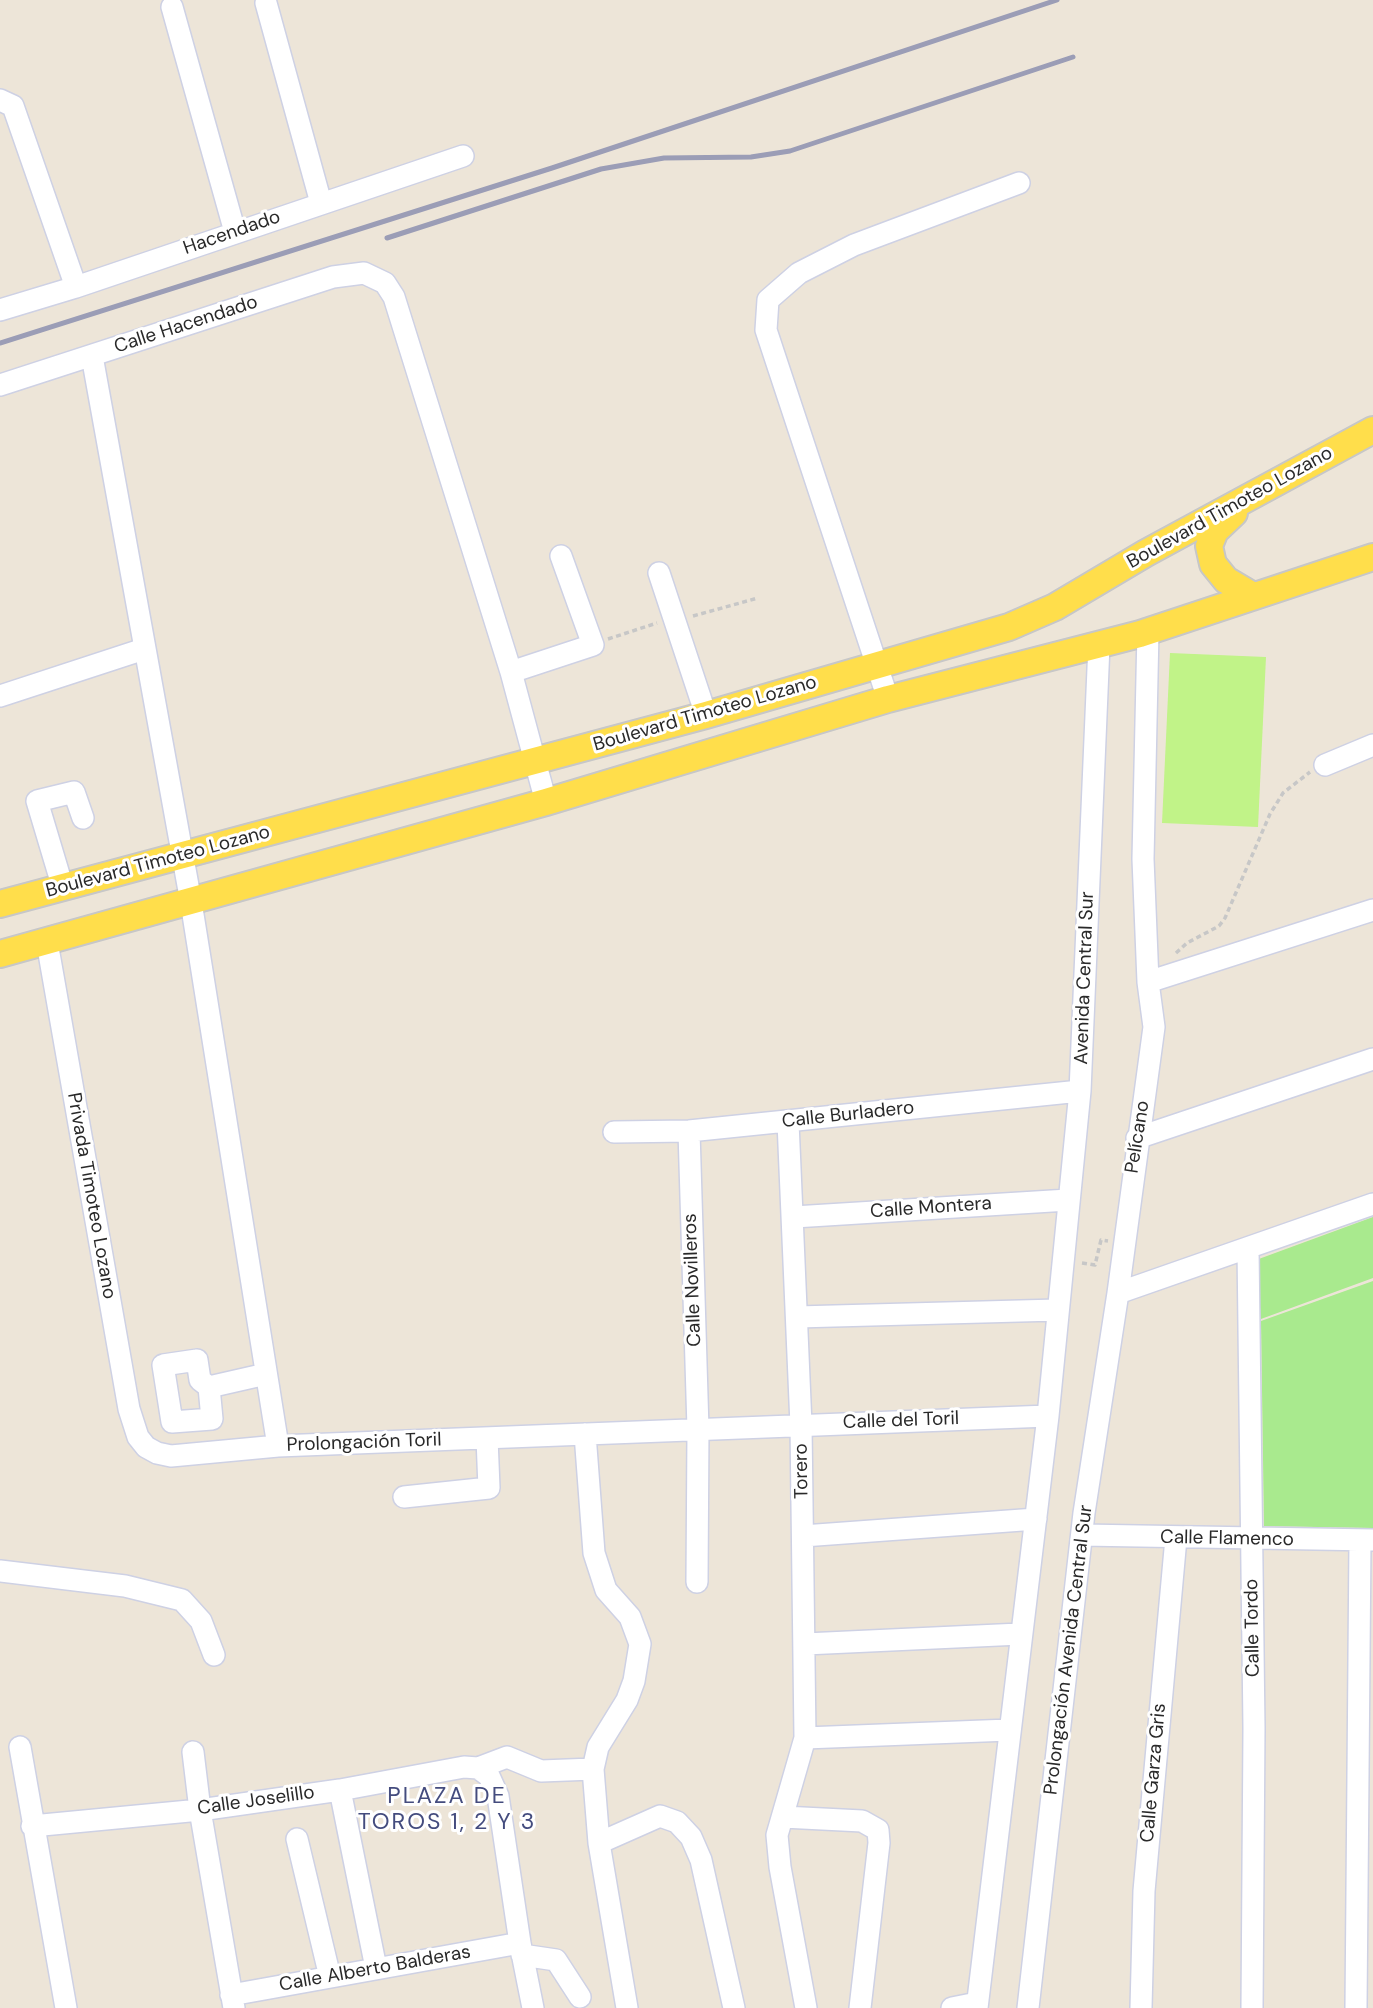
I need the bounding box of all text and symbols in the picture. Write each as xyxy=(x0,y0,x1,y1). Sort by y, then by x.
street label: Hacendado xyxy=(180,206,284,260)
street label: Calle Hacendado xyxy=(111,291,261,359)
street label: Boulevard Timoteo Lozano xyxy=(1123,442,1337,574)
street label: Boulevard Timoteo Lozano xyxy=(591,671,819,757)
street label: Boulevard Timoteo Lozano xyxy=(43,821,273,903)
street label: Avenida Central Sur xyxy=(1071,891,1099,1065)
street label: Privada Timoteo Lozano xyxy=(62,1091,120,1301)
street label: Calle Burladero xyxy=(781,1097,915,1133)
street label: Pelícano xyxy=(1121,1099,1155,1175)
street label: Calle Montera xyxy=(869,1192,993,1224)
street label: Calle Novilleros xyxy=(679,1213,707,1347)
street label: Calle del Toril xyxy=(842,1408,960,1434)
street label: Prolongación Toril xyxy=(286,1429,442,1457)
street label: Torero xyxy=(790,1443,814,1499)
street label: Prolongación Avenida Central Sur xyxy=(1040,1504,1098,1796)
street label: Calle Flamenco xyxy=(1160,1526,1294,1552)
street label: Calle Tordo xyxy=(1241,1579,1265,1677)
street label: Calle Garza Gris xyxy=(1137,1702,1171,1844)
street label: Calle Joselillo xyxy=(196,1782,316,1820)
district label: PLAZA DE TOROS 1, 2 Y 3 xyxy=(359,1783,535,1837)
street label: Calle Alberto Balderas xyxy=(277,1941,473,1997)

